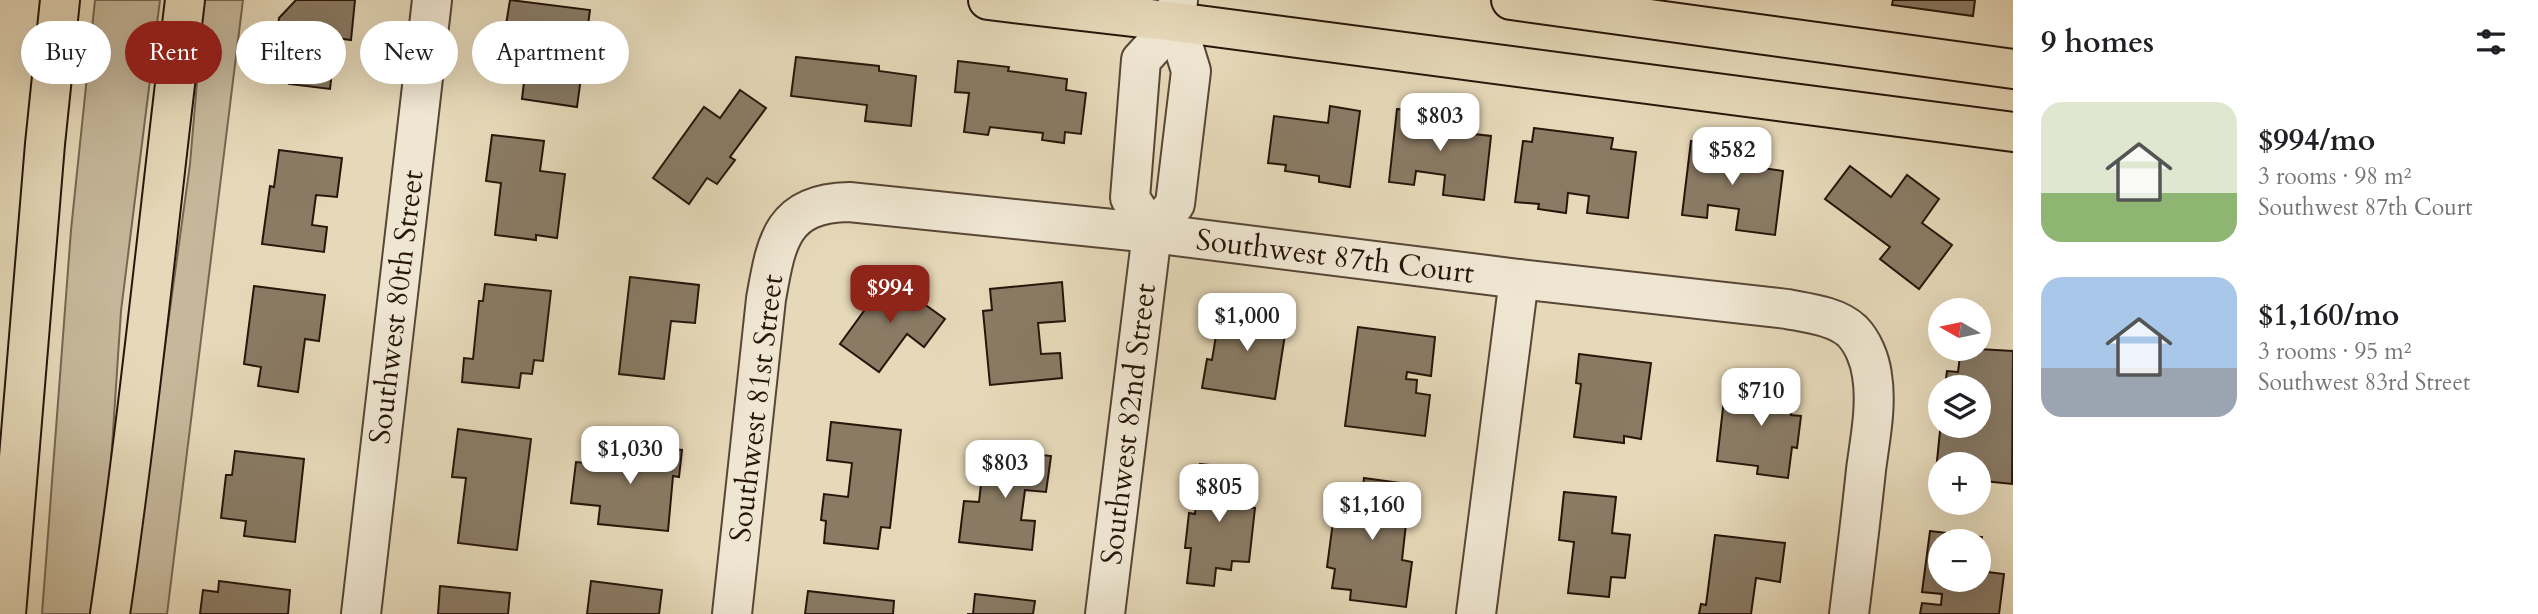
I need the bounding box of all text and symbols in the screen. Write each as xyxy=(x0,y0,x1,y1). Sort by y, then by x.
chip: Buy xyxy=(21,21,111,84)
chip: Rent xyxy=(125,21,222,84)
chip: Filters xyxy=(236,21,346,84)
chip: New xyxy=(360,21,458,84)
chip: Apartment xyxy=(472,21,629,84)
text: 9 homes xyxy=(2041,22,2154,63)
icon: filters xyxy=(2472,23,2510,61)
pin: $803 xyxy=(1399,94,1481,153)
text: $803 xyxy=(1416,100,1464,131)
text: $994/mo xyxy=(2258,120,2375,161)
pin: $582 xyxy=(1691,128,1773,187)
icon: home xyxy=(2097,130,2181,214)
text: $582 xyxy=(1708,134,1756,165)
text: 3 rooms · 98 m² xyxy=(2258,161,2411,192)
street label: Southwest 80th Street xyxy=(359,167,434,446)
text: Southwest 87th Court xyxy=(2258,192,2472,223)
street label: Southwest 87th Court xyxy=(1194,219,1477,294)
pin: $994 xyxy=(849,266,931,325)
street label: Southwest 81st Street xyxy=(720,271,793,544)
text: $994 xyxy=(866,272,914,303)
street label: Southwest 82nd Street xyxy=(1091,281,1166,567)
pin: $1,000 xyxy=(1190,294,1304,353)
text: $1,160/mo xyxy=(2258,295,2399,336)
north arrow xyxy=(1928,298,1992,360)
map controls xyxy=(1928,298,1991,592)
text: $1,000 xyxy=(1214,300,1280,331)
icon: home xyxy=(2097,305,2181,389)
text: 3 rooms · 95 m² xyxy=(2258,336,2411,367)
text: Southwest 83rd Street xyxy=(2258,367,2470,398)
pin: $710 xyxy=(1720,368,1802,428)
text: $710 xyxy=(1737,375,1785,406)
button: layers xyxy=(1928,375,1991,438)
pin: $1,030 xyxy=(573,426,687,486)
text: $1,030 xyxy=(597,433,663,464)
pin: $803 xyxy=(964,440,1046,500)
text: $803 xyxy=(981,447,1029,478)
button: + xyxy=(1928,452,1991,515)
pin: $805 xyxy=(1178,464,1260,524)
text: $805 xyxy=(1195,471,1243,502)
pin: $1,160 xyxy=(1315,482,1429,542)
text: $1,160 xyxy=(1339,489,1405,520)
button: − xyxy=(1928,529,1991,592)

